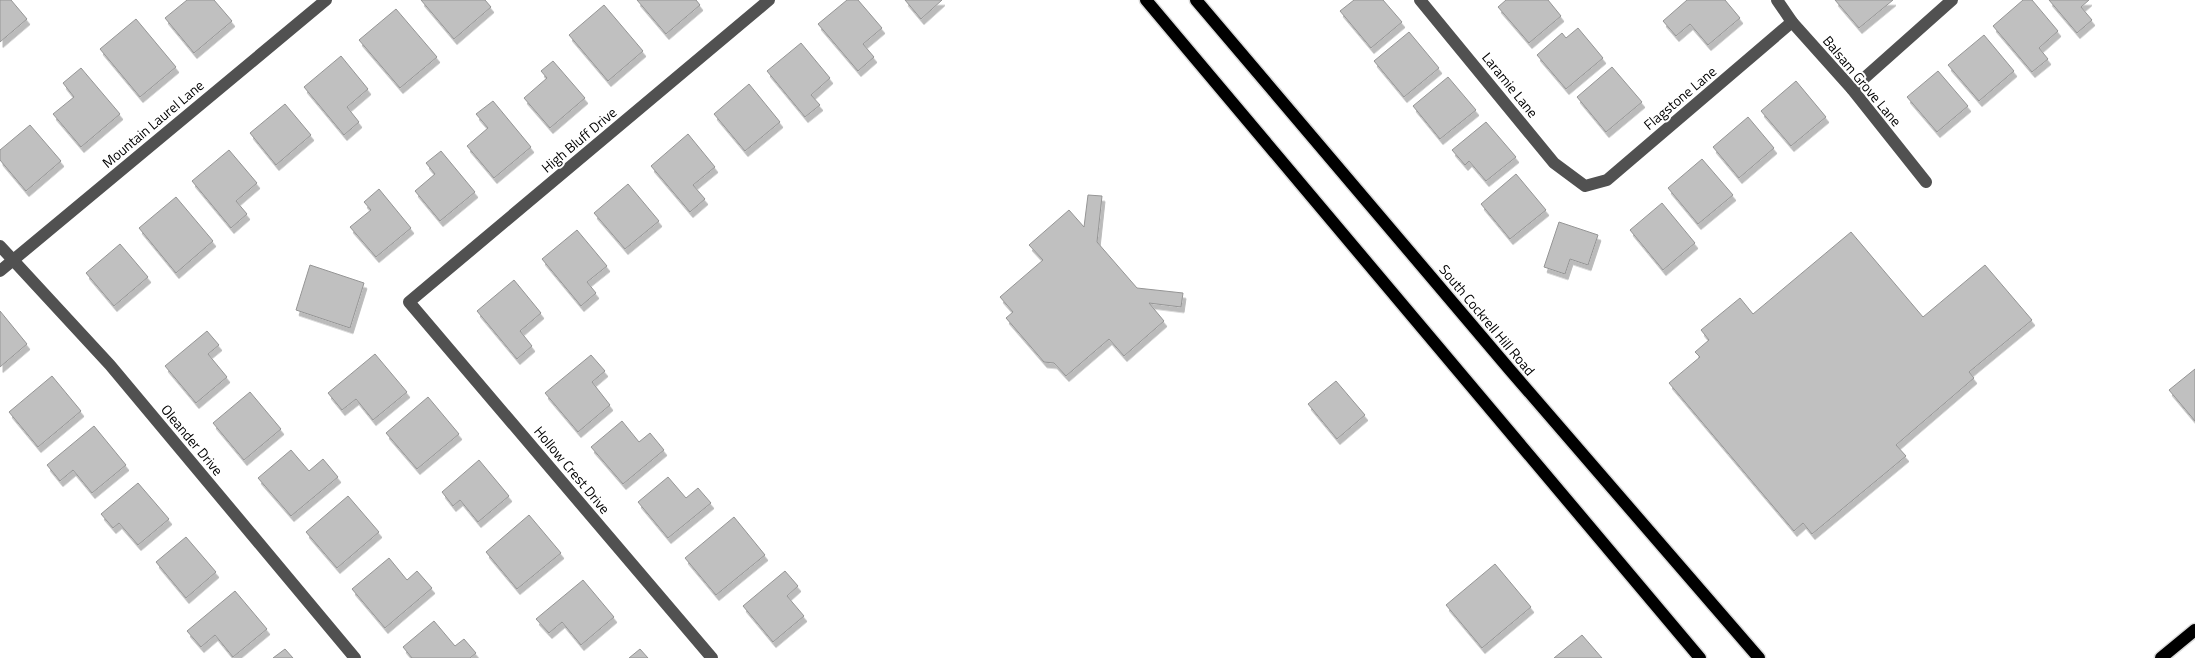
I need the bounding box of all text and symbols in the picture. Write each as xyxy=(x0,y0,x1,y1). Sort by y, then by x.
street label: Balsam Grove Lane xyxy=(1818,31,1907,131)
street label: Laramie Lane xyxy=(1477,47,1543,122)
street label: Flagstone Lane xyxy=(1639,61,1721,134)
street label: Mountain Laurel Lane xyxy=(97,75,208,173)
street label: High Bluff Drive xyxy=(536,102,621,177)
street label: South Cockrell Hill Road xyxy=(1435,260,1540,380)
street label: Oleander Drive xyxy=(156,400,228,480)
street label: Hollow Crest Drive xyxy=(529,421,615,518)

